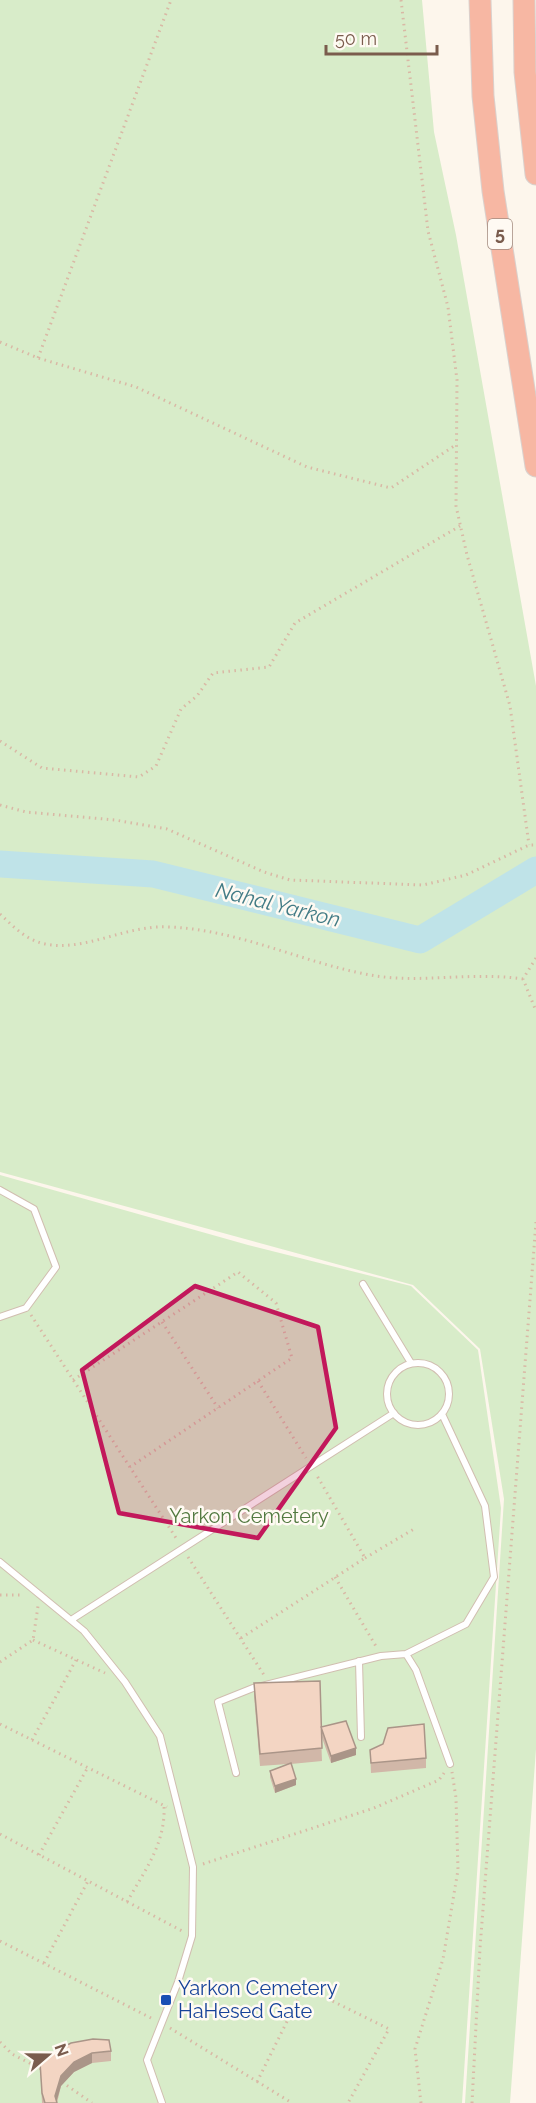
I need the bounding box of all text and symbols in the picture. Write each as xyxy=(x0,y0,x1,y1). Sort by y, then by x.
scale bar xyxy=(326,18,437,56)
text: 50 m xyxy=(335,28,377,49)
road number: 5 xyxy=(488,219,512,249)
water label: Nahal Yarkon xyxy=(213,877,343,932)
park label: Yarkon Cemetery xyxy=(169,1504,329,1528)
place label: Yarkon Cemetery HaHesed Gate xyxy=(178,1976,338,2023)
marker: Yarkon Cemetery HaHesed Gate xyxy=(159,1993,173,2007)
north arrow xyxy=(18,2025,78,2085)
text: N xyxy=(51,2041,73,2059)

